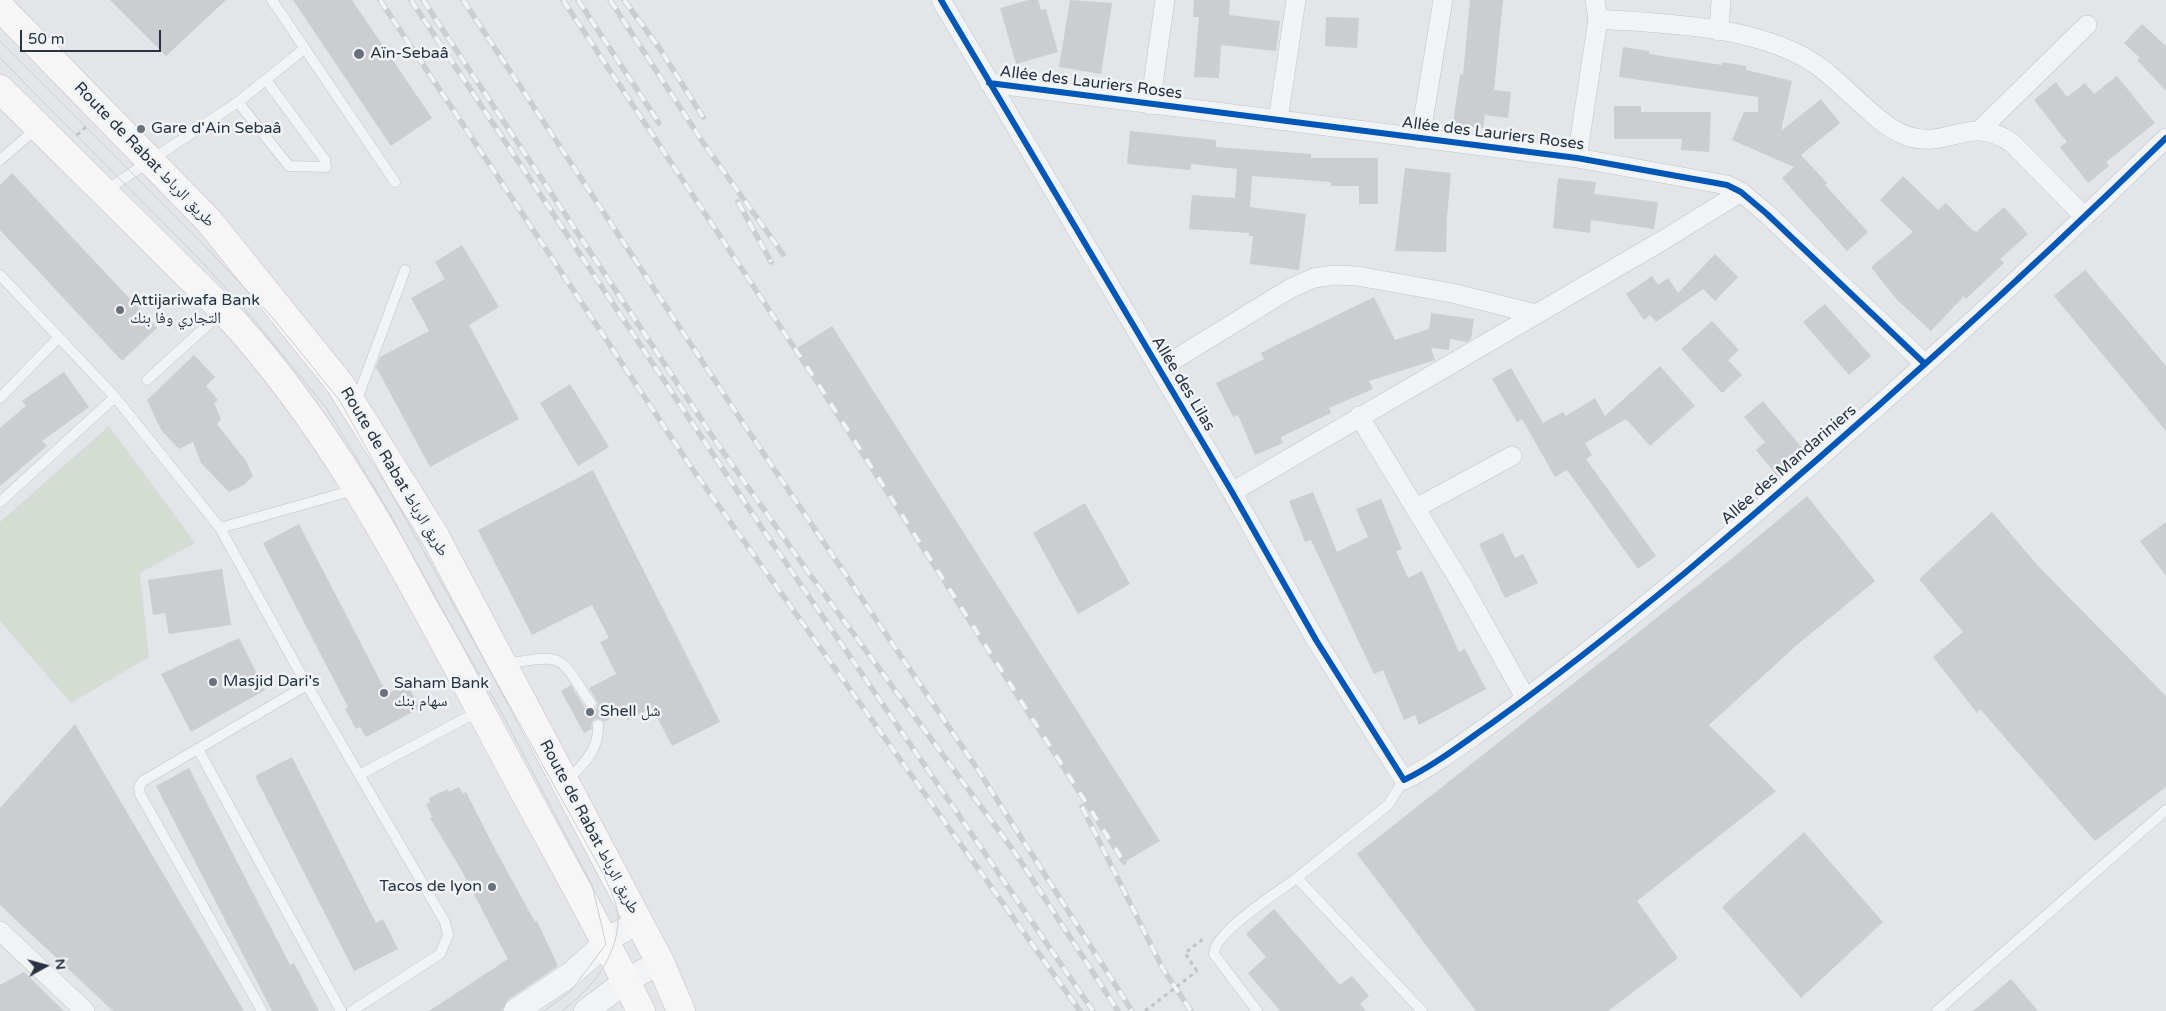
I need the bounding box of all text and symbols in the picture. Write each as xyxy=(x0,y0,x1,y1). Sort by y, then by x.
scale bar xyxy=(22,20,164,52)
text: 50 m xyxy=(28,30,65,48)
place label: Aïn-Sebaâ xyxy=(370,44,449,64)
marker: Aïn-Sebaâ xyxy=(352,47,366,61)
street label: Allée des Lauriers Roses xyxy=(999,62,1183,104)
street label: Route de Rabat طريق الرباط xyxy=(70,78,218,232)
street label: Allée des Lauriers Roses xyxy=(1401,113,1585,155)
place label: Gare d'Ain Sebaâ xyxy=(151,119,282,139)
marker: Gare d'Ain Sebaâ xyxy=(135,123,147,135)
place label: Attijariwafa Bank التجاري وفا بنك xyxy=(130,291,260,329)
marker: Attijariwafa Bank التجاري وفا بنك xyxy=(114,304,126,316)
street label: Allée des Lilas xyxy=(1147,333,1219,435)
street label: Route de Rabat طريق الرباط xyxy=(336,384,452,560)
street label: Allée des Mandariniers xyxy=(1717,401,1861,529)
place label: Masjid Dari's xyxy=(223,672,320,692)
place label: Saham Bank سهام بنك xyxy=(394,674,489,712)
marker: Masjid Dari's xyxy=(207,676,219,688)
marker: Saham Bank سهام بنك xyxy=(378,687,390,699)
place label: Shell شل xyxy=(600,702,661,722)
marker: Shell شل xyxy=(584,706,596,718)
street label: Route de Rabat طريق الرباط xyxy=(535,737,643,917)
place label: Tacos de lyon xyxy=(379,877,482,897)
marker: Tacos de lyon xyxy=(486,881,498,893)
north arrow xyxy=(20,941,70,991)
text: N xyxy=(51,957,70,971)

